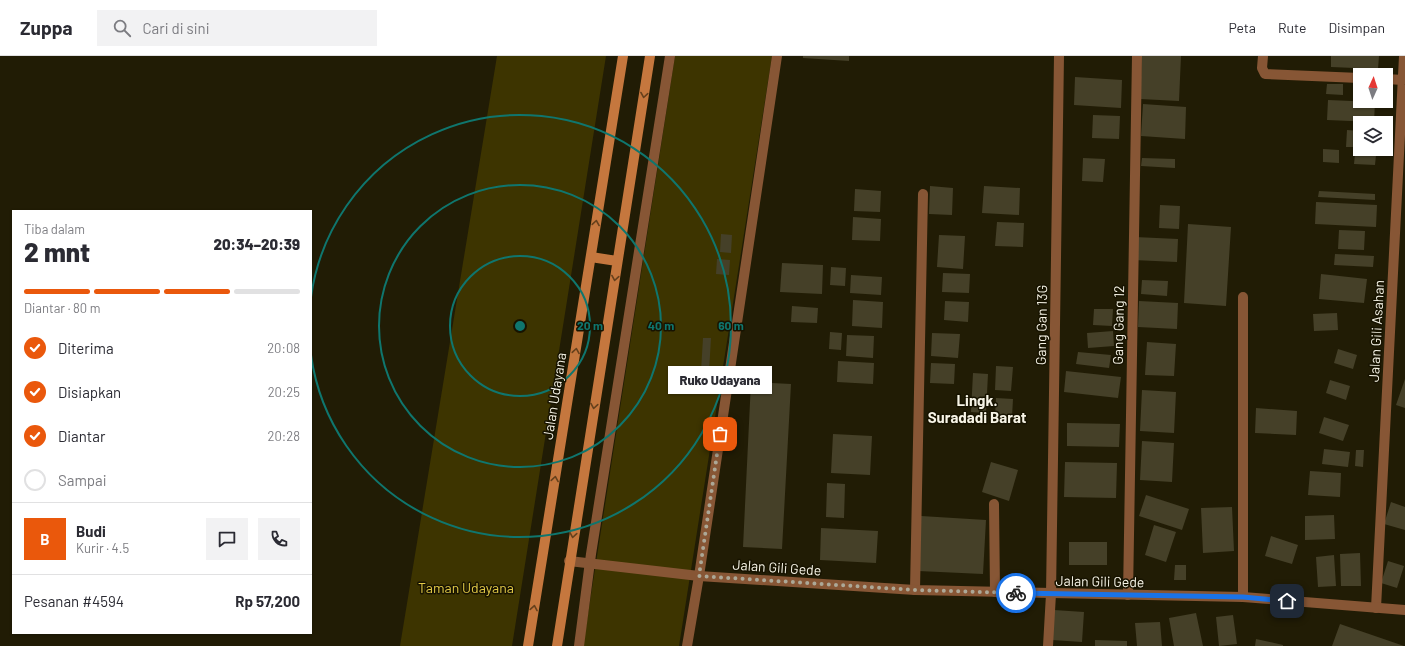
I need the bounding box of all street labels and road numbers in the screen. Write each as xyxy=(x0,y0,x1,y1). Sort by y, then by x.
street label: Jalan Gili Asahan xyxy=(1365,279,1387,383)
street label: Gang Gan 13G xyxy=(1032,285,1050,365)
street label: Gang Gang 12 xyxy=(1109,285,1127,365)
street label: Jalan Udayana xyxy=(539,351,569,441)
street label: Jalan Gili Gede xyxy=(732,555,822,579)
street label: Jalan Gili Gede xyxy=(1055,572,1145,590)

